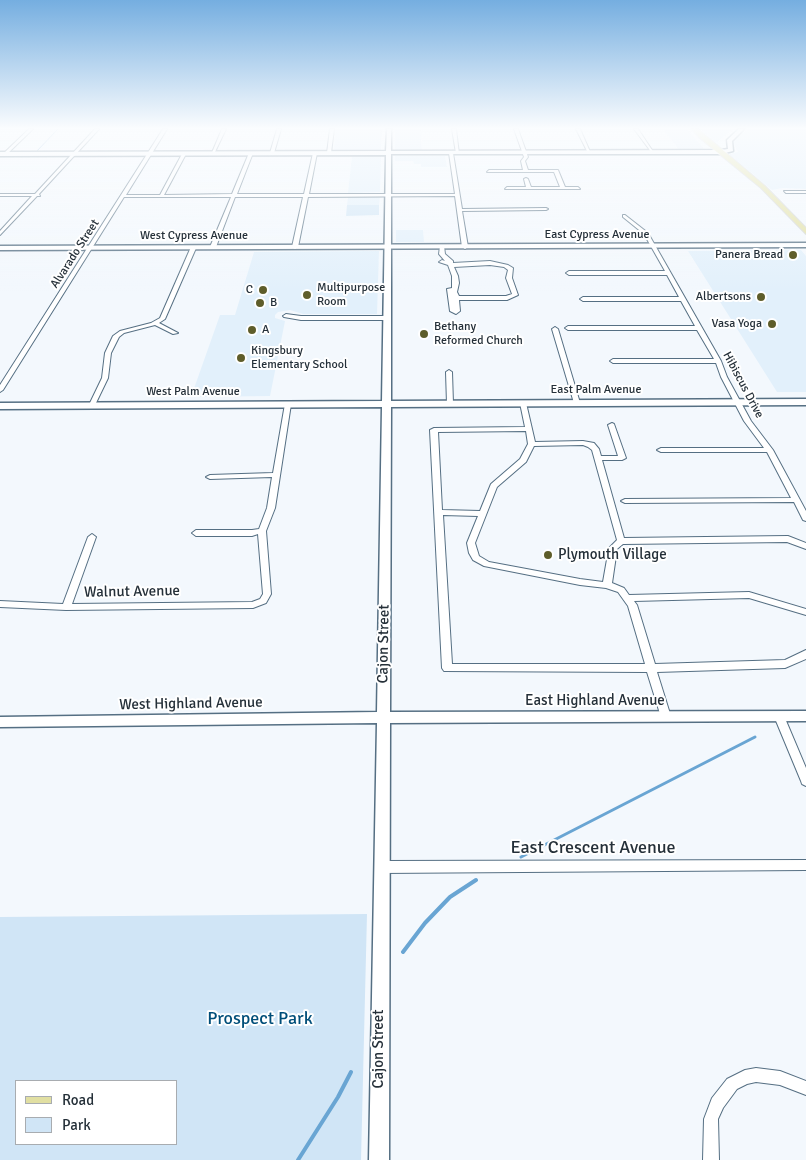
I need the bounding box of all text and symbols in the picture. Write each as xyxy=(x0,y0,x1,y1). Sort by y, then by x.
street label: Alvarado Street xyxy=(47,217,103,291)
street label: East Cypress Avenue xyxy=(545,228,649,242)
street label: West Cypress Avenue xyxy=(140,229,248,243)
place label: Panera Bread xyxy=(715,248,783,262)
marker: Panera Bread xyxy=(787,249,799,261)
place label: Multipurpose Room xyxy=(317,281,385,309)
place label: C xyxy=(246,283,253,297)
marker: C xyxy=(257,284,269,296)
marker: Multipurpose Room xyxy=(301,289,313,301)
place label: Albertsons xyxy=(696,290,751,304)
marker: Albertsons xyxy=(755,291,767,303)
place label: B xyxy=(270,296,277,310)
marker: B xyxy=(254,297,266,309)
place label: Vasa Yoga xyxy=(712,317,762,331)
marker: Vasa Yoga xyxy=(766,318,778,330)
place label: Bethany Reformed Church xyxy=(434,320,523,348)
place label: A xyxy=(262,323,269,337)
marker: A xyxy=(246,324,258,336)
marker: Bethany Reformed Church xyxy=(418,328,430,340)
place label: Kingsbury Elementary School xyxy=(251,344,347,372)
street label: Hibiscus Drive xyxy=(719,349,767,421)
marker: Kingsbury Elementary School xyxy=(235,352,247,364)
street label: East Palm Avenue xyxy=(551,383,641,397)
street label: West Palm Avenue xyxy=(146,385,240,399)
place label: Plymouth Village xyxy=(558,546,667,564)
marker: Plymouth Village xyxy=(542,549,554,561)
street label: Walnut Avenue xyxy=(84,582,180,602)
street label: Cajon Street xyxy=(374,604,394,684)
street label: East Highland Avenue xyxy=(525,692,665,710)
street label: West Highland Avenue xyxy=(119,694,263,714)
street label: East Crescent Avenue xyxy=(510,837,676,859)
park label: Prospect Park xyxy=(207,1008,313,1030)
street label: Cajon Street xyxy=(370,1009,388,1089)
legend xyxy=(15,1080,178,1145)
text: Road xyxy=(62,1091,94,1109)
text: Park xyxy=(62,1116,91,1134)

